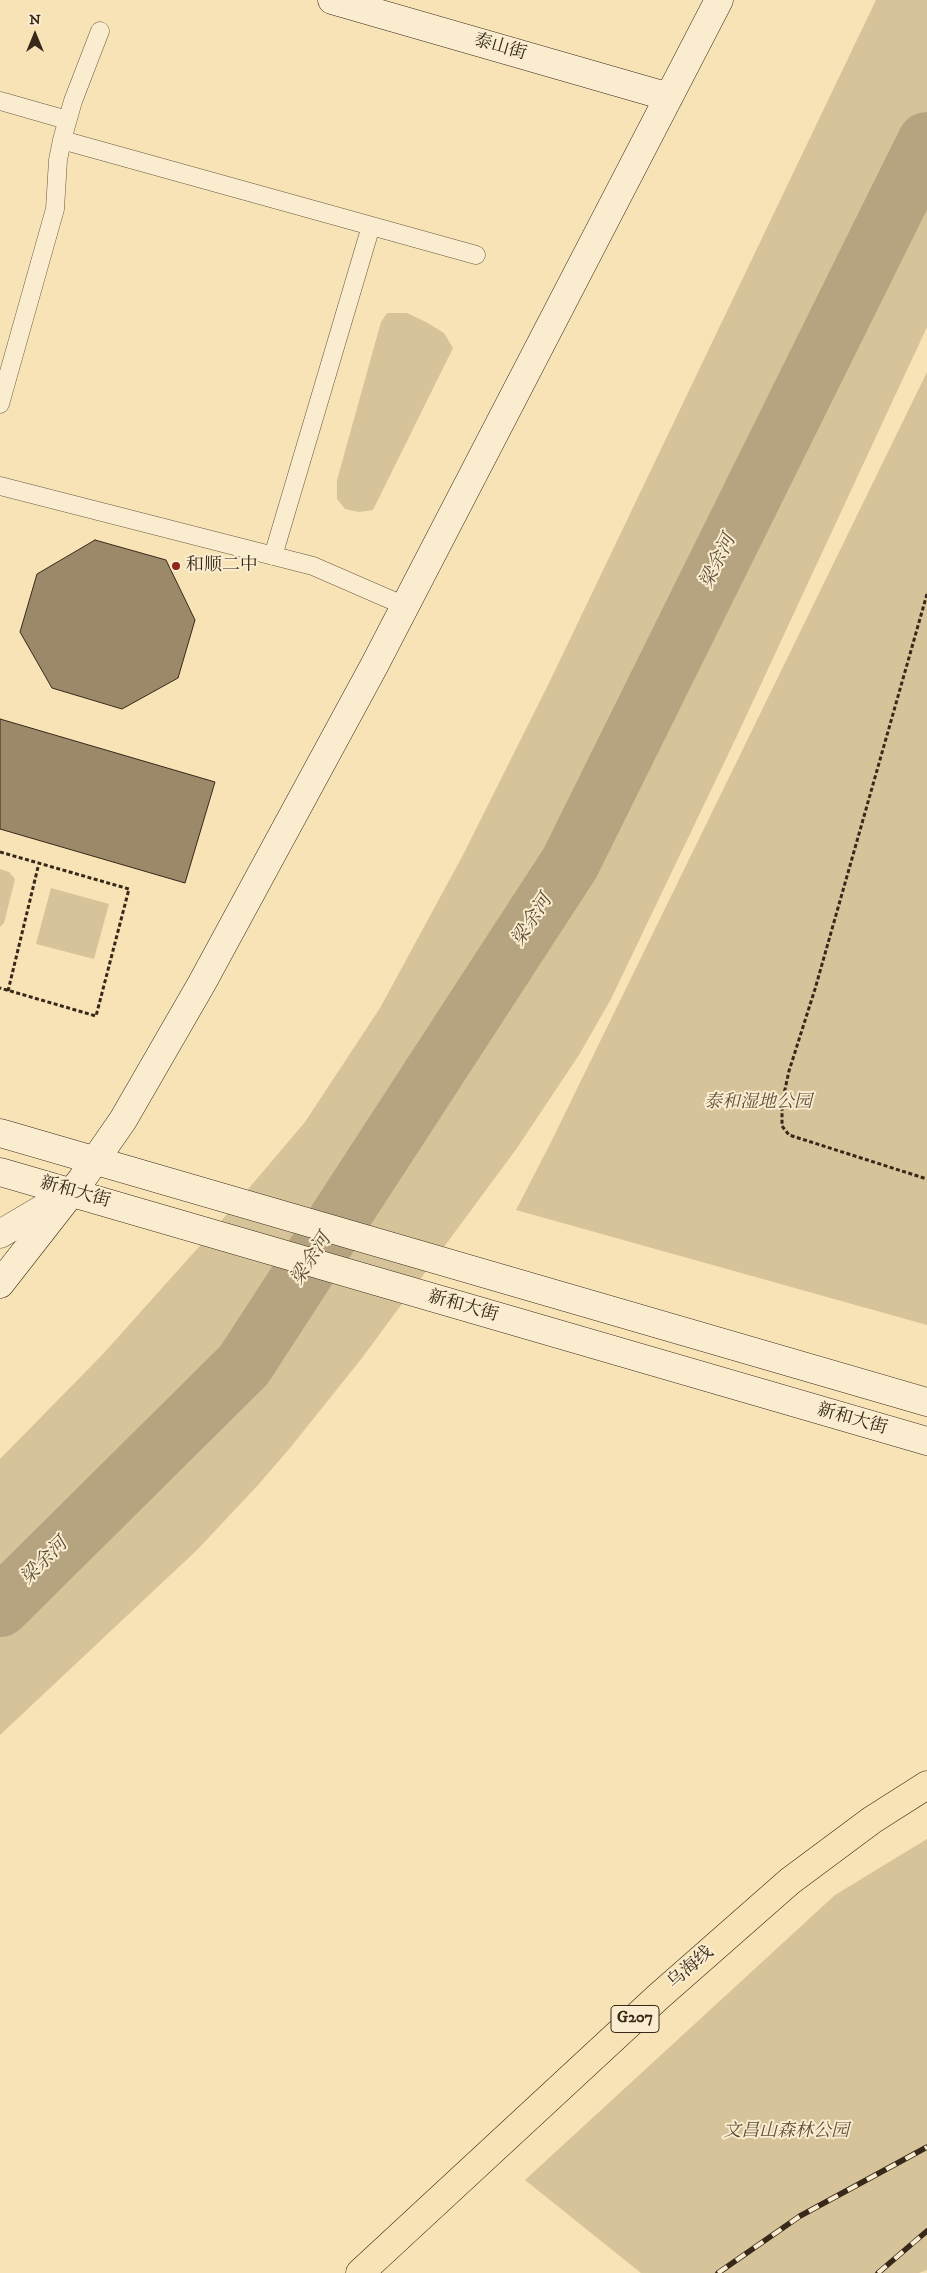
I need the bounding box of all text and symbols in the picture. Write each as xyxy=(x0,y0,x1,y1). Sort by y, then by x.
north arrow xyxy=(10,10,60,60)
text: N xyxy=(29,11,41,29)
street label: 泰山街 xyxy=(471,30,529,66)
water label: 梁余河 xyxy=(696,531,742,593)
place label: 和顺二中 xyxy=(186,555,258,577)
marker: 和顺二中 xyxy=(170,560,182,572)
water label: 梁余河 xyxy=(508,891,558,951)
park label: 泰和湿地公园 xyxy=(704,1092,812,1114)
street label: 新和大街 xyxy=(37,1173,113,1213)
water label: 梁余河 xyxy=(287,1230,337,1290)
street label: 新和大街 xyxy=(425,1287,501,1327)
street label: 新和大街 xyxy=(814,1400,890,1440)
water label: 梁余河 xyxy=(17,1534,73,1590)
street label: 乌海线 xyxy=(664,1942,718,1994)
road number: G207 xyxy=(611,2006,659,2032)
park label: 文昌山森林公园 xyxy=(723,2121,849,2143)

